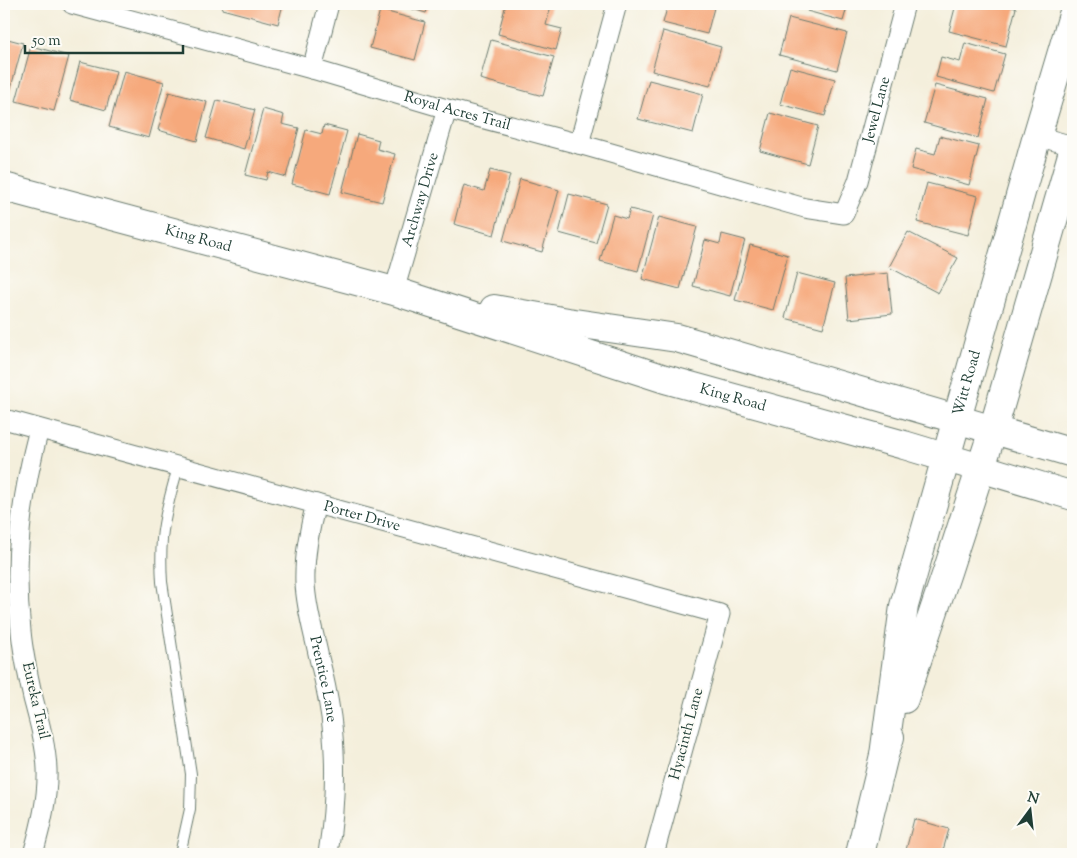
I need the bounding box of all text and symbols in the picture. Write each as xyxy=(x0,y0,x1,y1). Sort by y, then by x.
scale bar xyxy=(25,22,182,54)
text: 50 m xyxy=(31,31,61,52)
street label: Jewel Lane xyxy=(858,74,896,146)
street label: Royal Acres Trail xyxy=(401,86,513,136)
street label: Archway Drive xyxy=(397,150,444,250)
street label: King Road xyxy=(163,220,234,258)
street label: Witt Road xyxy=(948,347,986,418)
street label: King Road xyxy=(697,379,769,417)
street label: Porter Drive xyxy=(321,496,403,537)
street label: Prentice Lane xyxy=(304,634,342,723)
street label: Eureka Trail xyxy=(16,660,54,742)
street label: Hyacinth Lane xyxy=(665,686,709,782)
north arrow xyxy=(1004,786,1054,836)
text: N xyxy=(1025,788,1041,810)

